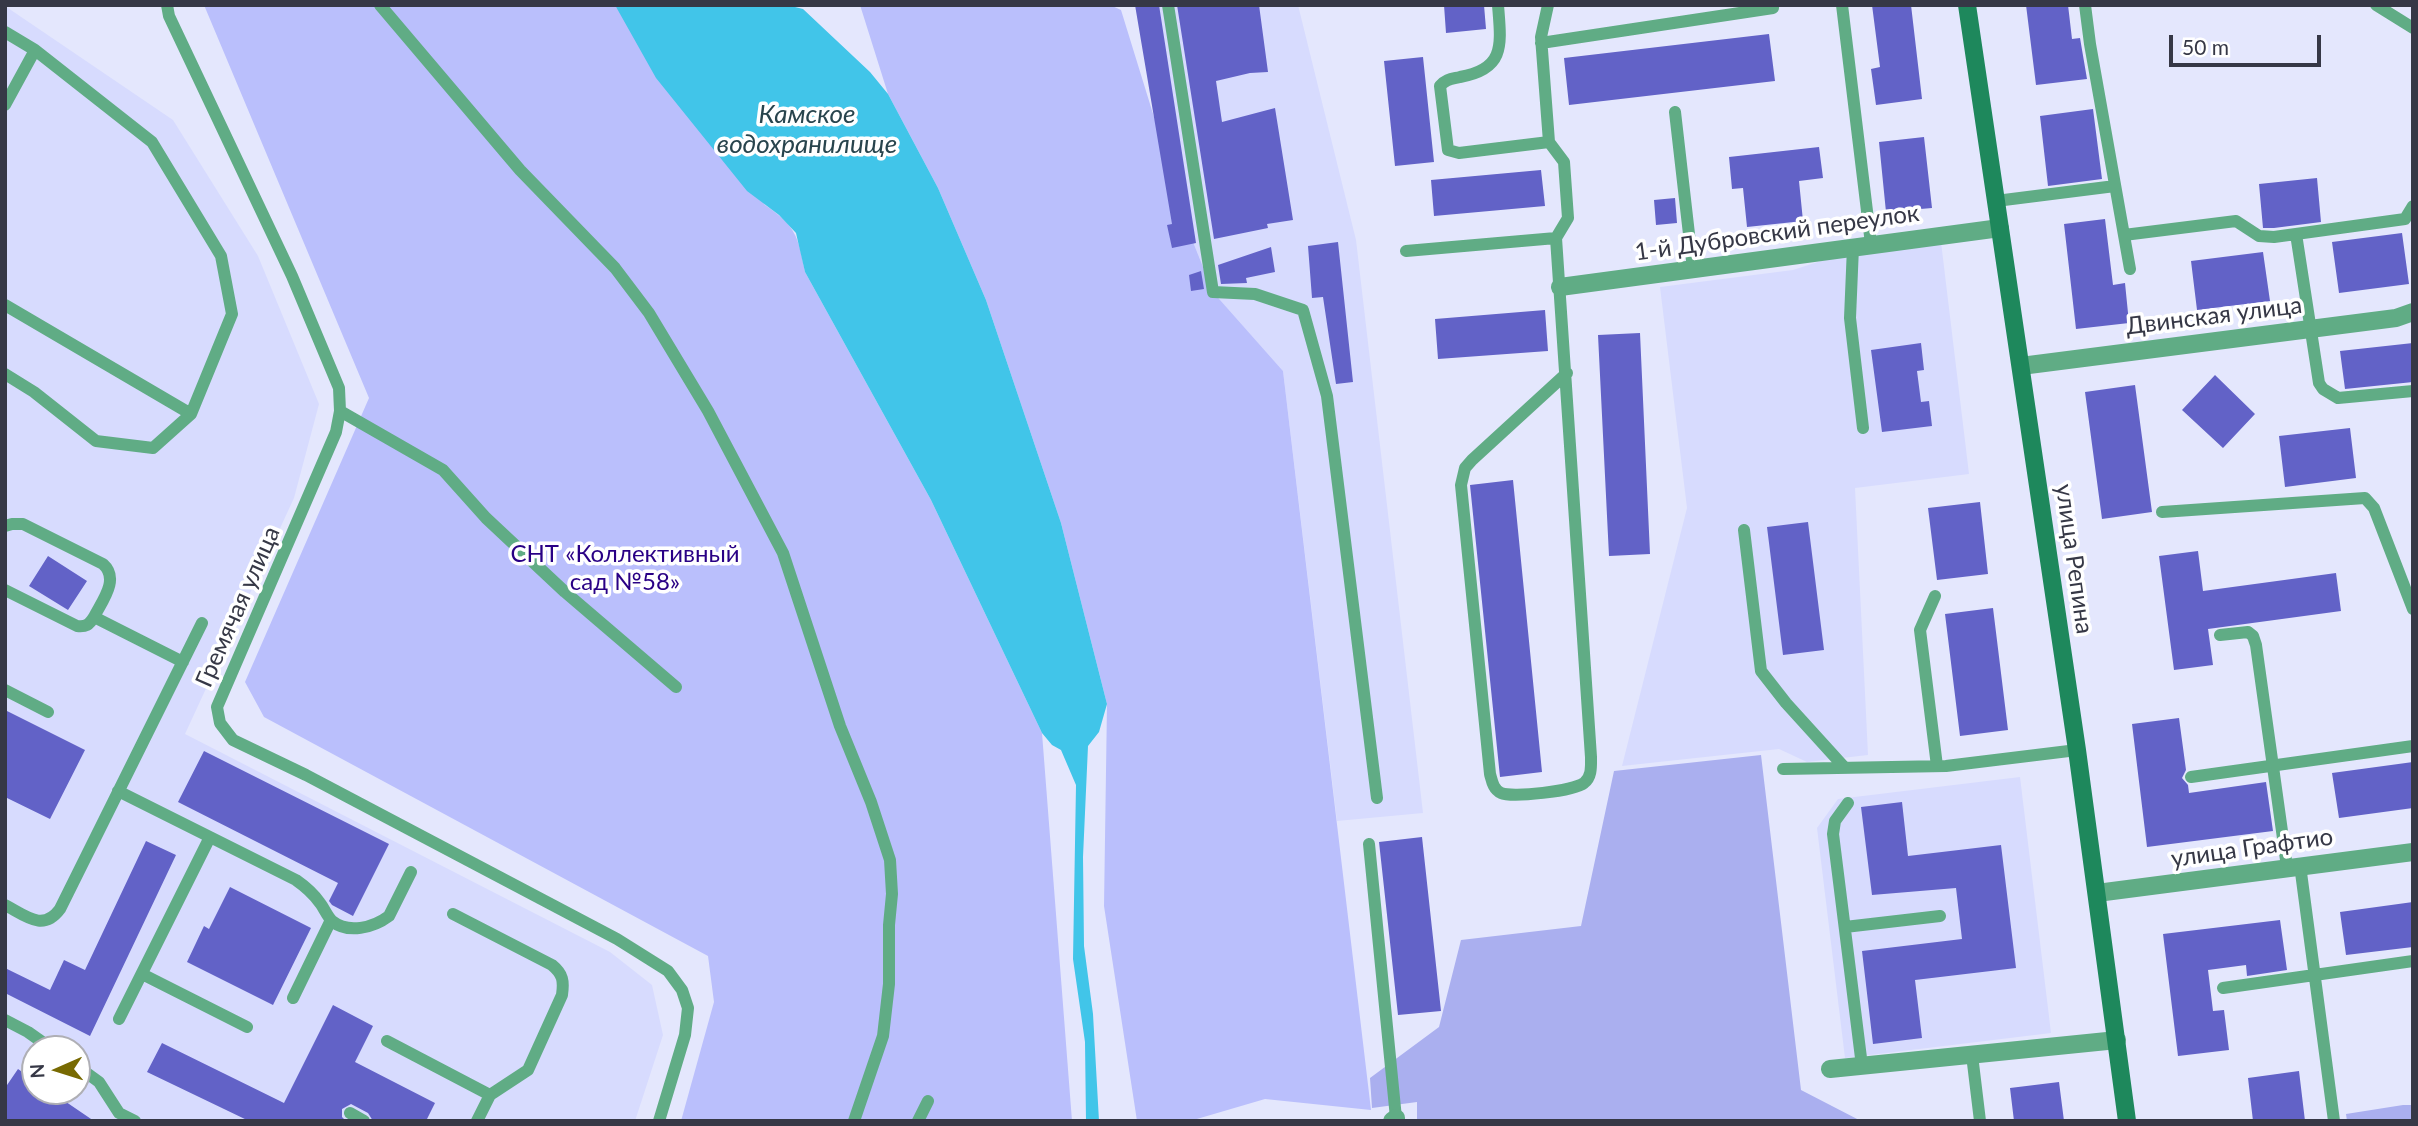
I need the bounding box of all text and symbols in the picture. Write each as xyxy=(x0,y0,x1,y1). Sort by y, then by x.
scale bar xyxy=(2173,21,2325,65)
text: 50 m xyxy=(2182,34,2229,59)
water label: Камское водохранилище xyxy=(717,99,897,160)
street label: 1-й Дубровский переулок xyxy=(1633,199,1921,267)
street label: Двинская улица xyxy=(2124,291,2304,341)
street label: улица Репина xyxy=(2049,482,2099,636)
street label: Гремячая улица xyxy=(190,522,286,692)
park label: СНТ «Коллективный сад №58» xyxy=(510,540,740,596)
street label: улица Графтио xyxy=(2169,822,2335,874)
north arrow xyxy=(21,1035,91,1105)
text: N xyxy=(25,1063,48,1079)

